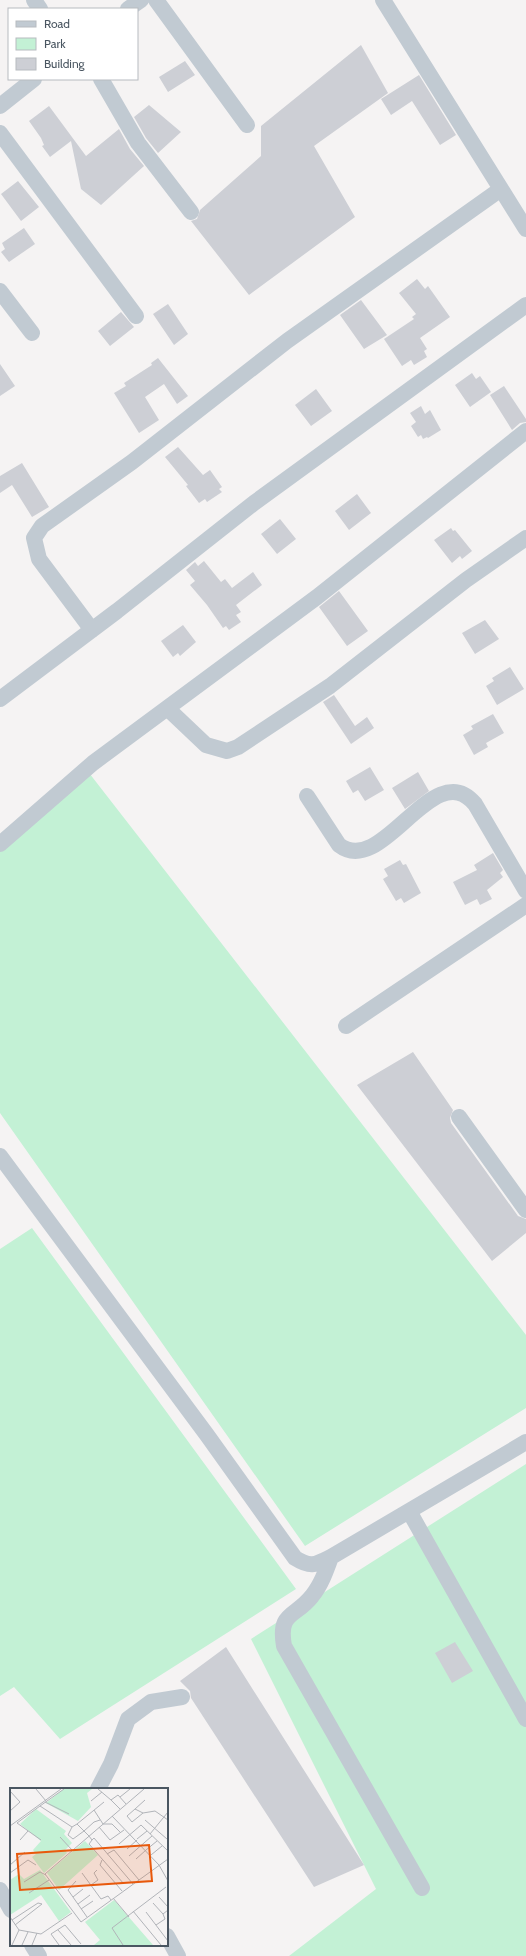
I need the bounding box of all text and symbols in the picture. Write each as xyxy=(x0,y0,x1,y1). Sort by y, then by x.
legend xyxy=(8,8,138,80)
text: Road xyxy=(44,16,70,31)
text: Park xyxy=(44,36,66,51)
text: Building xyxy=(44,56,86,71)
inset map xyxy=(10,1788,168,1946)

